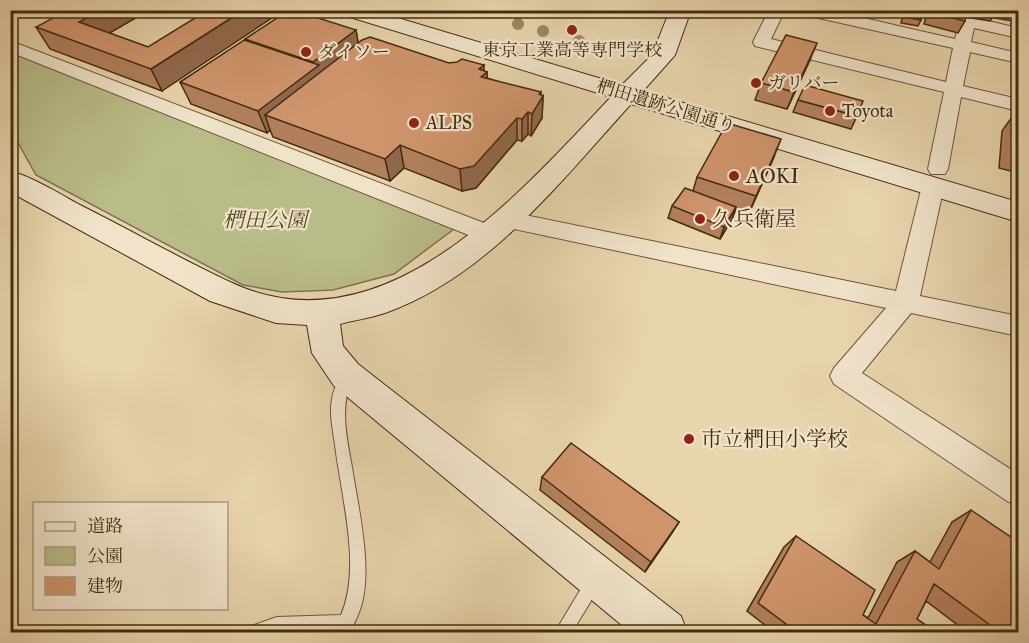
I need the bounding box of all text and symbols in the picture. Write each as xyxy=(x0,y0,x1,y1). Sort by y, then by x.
marker: 東京工業高等専門学校 xyxy=(565,23,579,37)
place label: 東京工業高等専門学校 xyxy=(482,39,662,61)
place label: ダイソー xyxy=(318,41,390,63)
marker: ダイソー xyxy=(299,45,313,59)
place label: ガリバー xyxy=(768,72,839,94)
street label: 椚田遺跡公園通り xyxy=(594,74,738,138)
marker: ガリバー xyxy=(749,76,763,90)
place label: Toyota xyxy=(842,100,894,122)
marker: Toyota xyxy=(823,104,837,118)
place label: ALPS xyxy=(425,112,472,134)
marker: ALPS xyxy=(407,116,421,130)
place label: AOKI xyxy=(745,163,799,189)
marker: AOKI xyxy=(727,169,741,183)
place label: 久兵衛屋 xyxy=(712,206,796,232)
park label: 椚田公園 xyxy=(223,207,310,233)
marker: 久兵衛屋 xyxy=(693,212,707,226)
place label: 市立椚田小学校 xyxy=(701,426,848,452)
marker: 市立椚田小学校 xyxy=(682,432,696,446)
legend xyxy=(33,502,228,610)
text: 道路 xyxy=(87,515,123,537)
text: 公園 xyxy=(87,545,123,567)
text: 建物 xyxy=(87,575,123,597)

